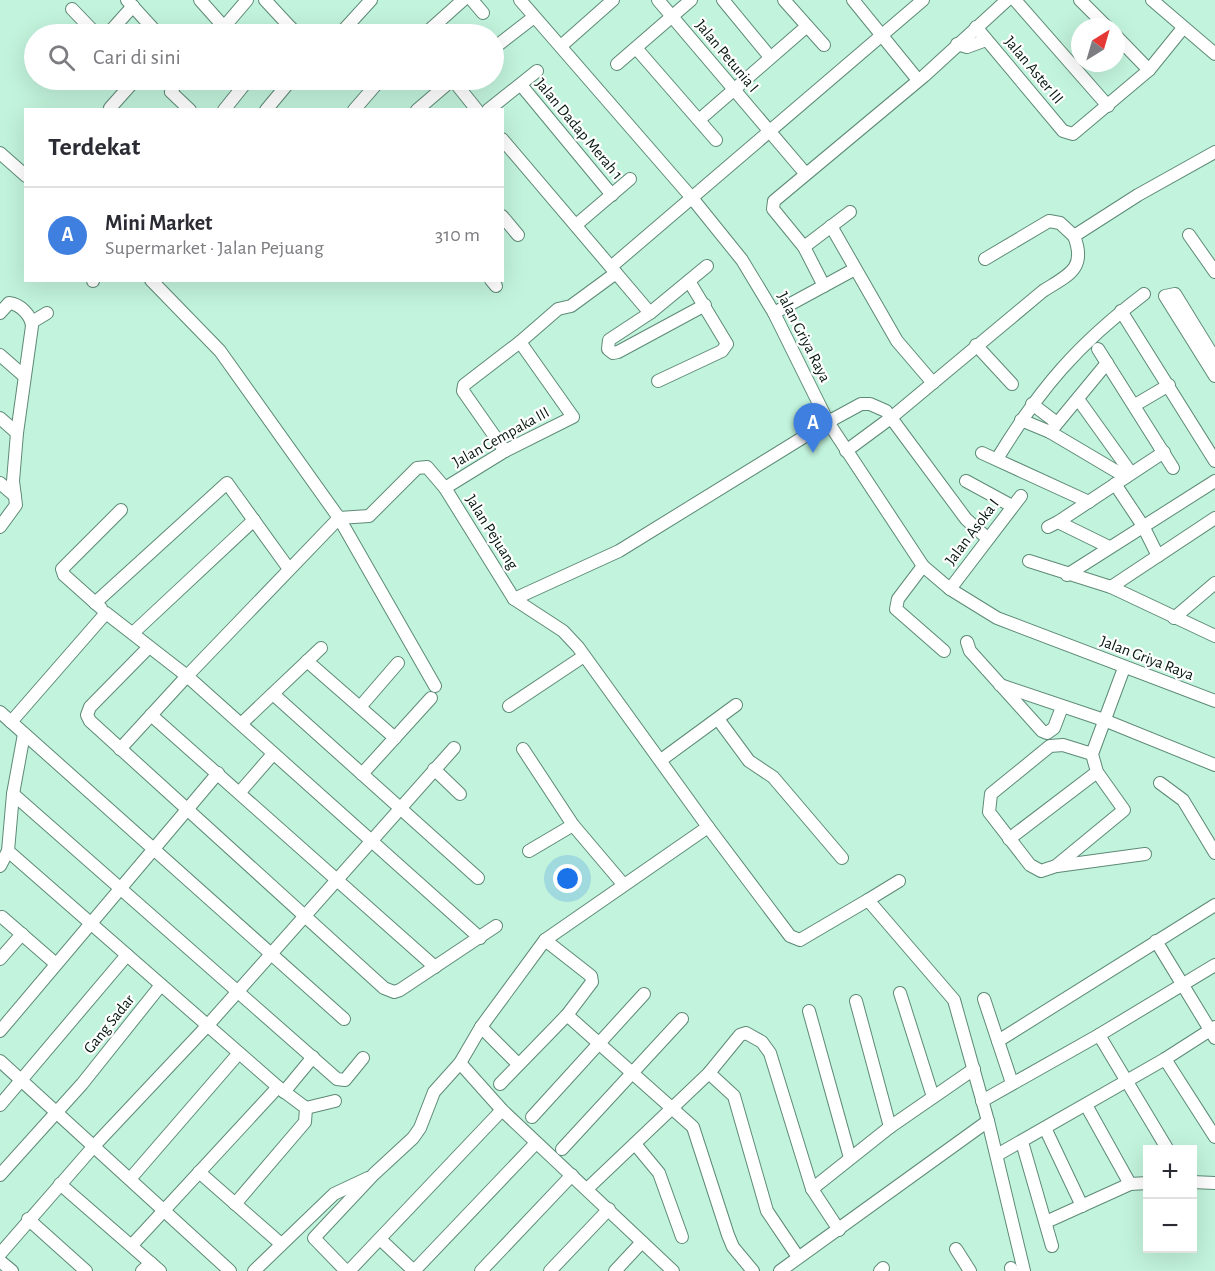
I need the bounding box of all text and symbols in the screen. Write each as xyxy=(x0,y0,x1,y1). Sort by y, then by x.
street label: Jalan Petunia I xyxy=(692,17,762,95)
north arrow xyxy=(1071,18,1125,72)
search box xyxy=(24,24,504,90)
street label: Jalan Aster III xyxy=(1001,33,1067,107)
icon: search xyxy=(45,41,78,74)
text: Cari di sini xyxy=(93,46,181,68)
street label: Jalan Dadap Merah 1 xyxy=(532,75,626,183)
text: Terdekat xyxy=(48,134,140,160)
text: Mini Market xyxy=(105,212,213,234)
text: A xyxy=(62,225,74,245)
text: 310 m xyxy=(435,225,480,245)
text: Supermarket · Jalan Pejuang xyxy=(105,238,324,258)
street label: Jalan Griya Raya xyxy=(774,289,834,385)
street label: Jalan Cempaka III xyxy=(450,404,552,470)
pin: A xyxy=(794,404,832,453)
street label: Jalan Pejuang xyxy=(462,492,521,573)
street label: Jalan Asoka I xyxy=(942,496,1002,568)
street label: Jalan Griya Raya xyxy=(1098,633,1196,684)
your location xyxy=(553,864,582,893)
street label: Gang Sadar xyxy=(81,991,138,1056)
map controls xyxy=(1143,1145,1197,1253)
button: + xyxy=(1143,1145,1197,1199)
button: − xyxy=(1143,1199,1197,1253)

